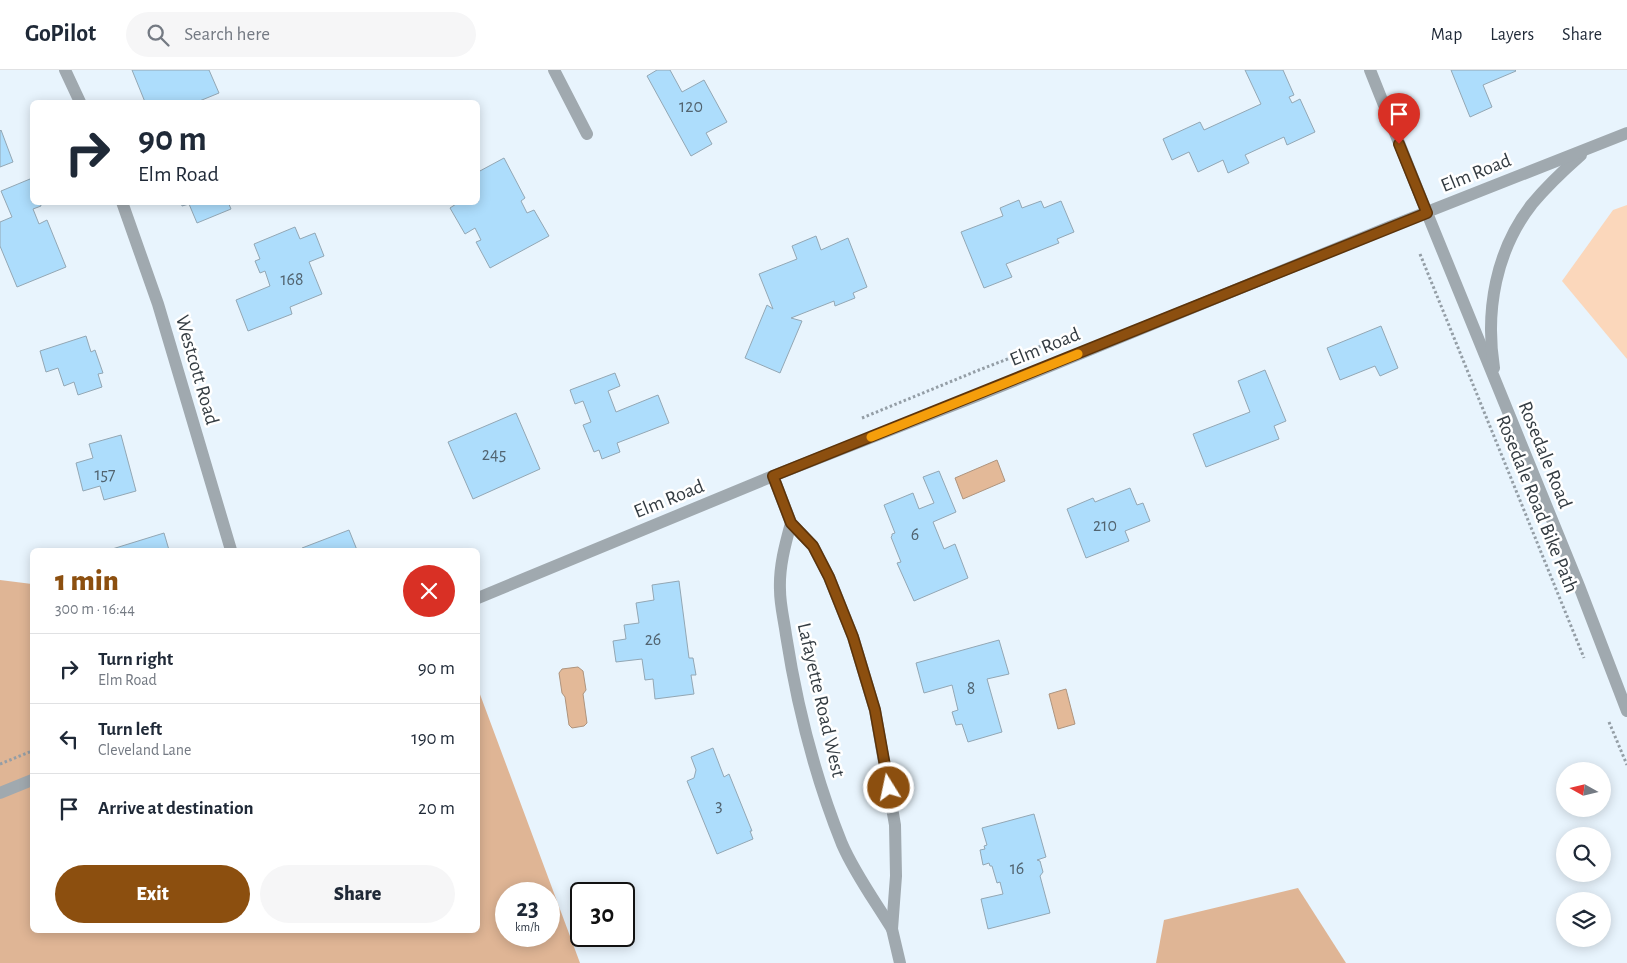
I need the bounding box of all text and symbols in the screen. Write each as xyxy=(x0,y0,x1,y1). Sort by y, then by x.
search box xyxy=(126,12,476,57)
icon: search xyxy=(144,21,172,49)
text: GoPilot xyxy=(25,22,96,46)
text: Search here xyxy=(184,25,270,44)
text: Map xyxy=(1431,26,1462,44)
text: Layers xyxy=(1490,26,1534,44)
text: Share xyxy=(1562,26,1602,44)
pin xyxy=(1378,93,1420,144)
house number: 120 xyxy=(679,98,703,116)
icon: arrive xyxy=(1385,100,1413,128)
icon: right xyxy=(55,120,120,185)
text: 90 m xyxy=(138,122,207,157)
street label: Elm Road xyxy=(1438,150,1514,196)
text: Elm Road xyxy=(138,163,219,185)
house number: 168 xyxy=(280,271,304,289)
street label: Westcott Road xyxy=(172,313,222,427)
street label: Elm Road xyxy=(1007,324,1083,370)
street label: Rosedale Road xyxy=(1514,399,1576,511)
street label: Rosedale Road Bike Path xyxy=(1492,412,1582,596)
house number: 245 xyxy=(482,446,506,464)
house number: 157 xyxy=(94,466,116,484)
street label: Elm Road xyxy=(631,476,707,522)
house number: 210 xyxy=(1093,517,1117,535)
house number: 6 xyxy=(911,526,919,544)
button: close xyxy=(403,565,455,617)
text: 1 min xyxy=(55,566,119,596)
text: 300 m · 16:44 xyxy=(55,601,135,617)
street label: Lafayette Road West xyxy=(794,621,849,780)
house number: 26 xyxy=(645,631,661,649)
text: Turn right xyxy=(98,650,173,669)
icon: right xyxy=(55,655,83,683)
text: 90 m xyxy=(418,659,455,678)
text: Elm Road xyxy=(98,672,157,688)
house number: 8 xyxy=(967,680,975,698)
text: Turn left xyxy=(98,720,162,739)
icon: left xyxy=(55,725,83,753)
text: 190 m xyxy=(411,729,455,748)
text: Cleveland Lane xyxy=(98,742,191,758)
position arrow xyxy=(862,761,914,813)
north arrow xyxy=(1556,762,1611,818)
map controls xyxy=(1556,762,1611,947)
icon: arrive xyxy=(55,795,83,823)
house number: 3 xyxy=(715,797,723,815)
text: Arrive at destination xyxy=(98,799,254,818)
text: 20 m xyxy=(418,799,455,818)
button: search xyxy=(1556,827,1611,882)
house number: 16 xyxy=(1010,860,1024,878)
button: Exit xyxy=(55,865,250,923)
button: Share xyxy=(260,865,455,923)
speed limit sign: 30 xyxy=(570,882,635,947)
button: layers xyxy=(1556,892,1611,947)
text: 23 xyxy=(516,896,539,921)
text: km/h xyxy=(515,921,540,933)

